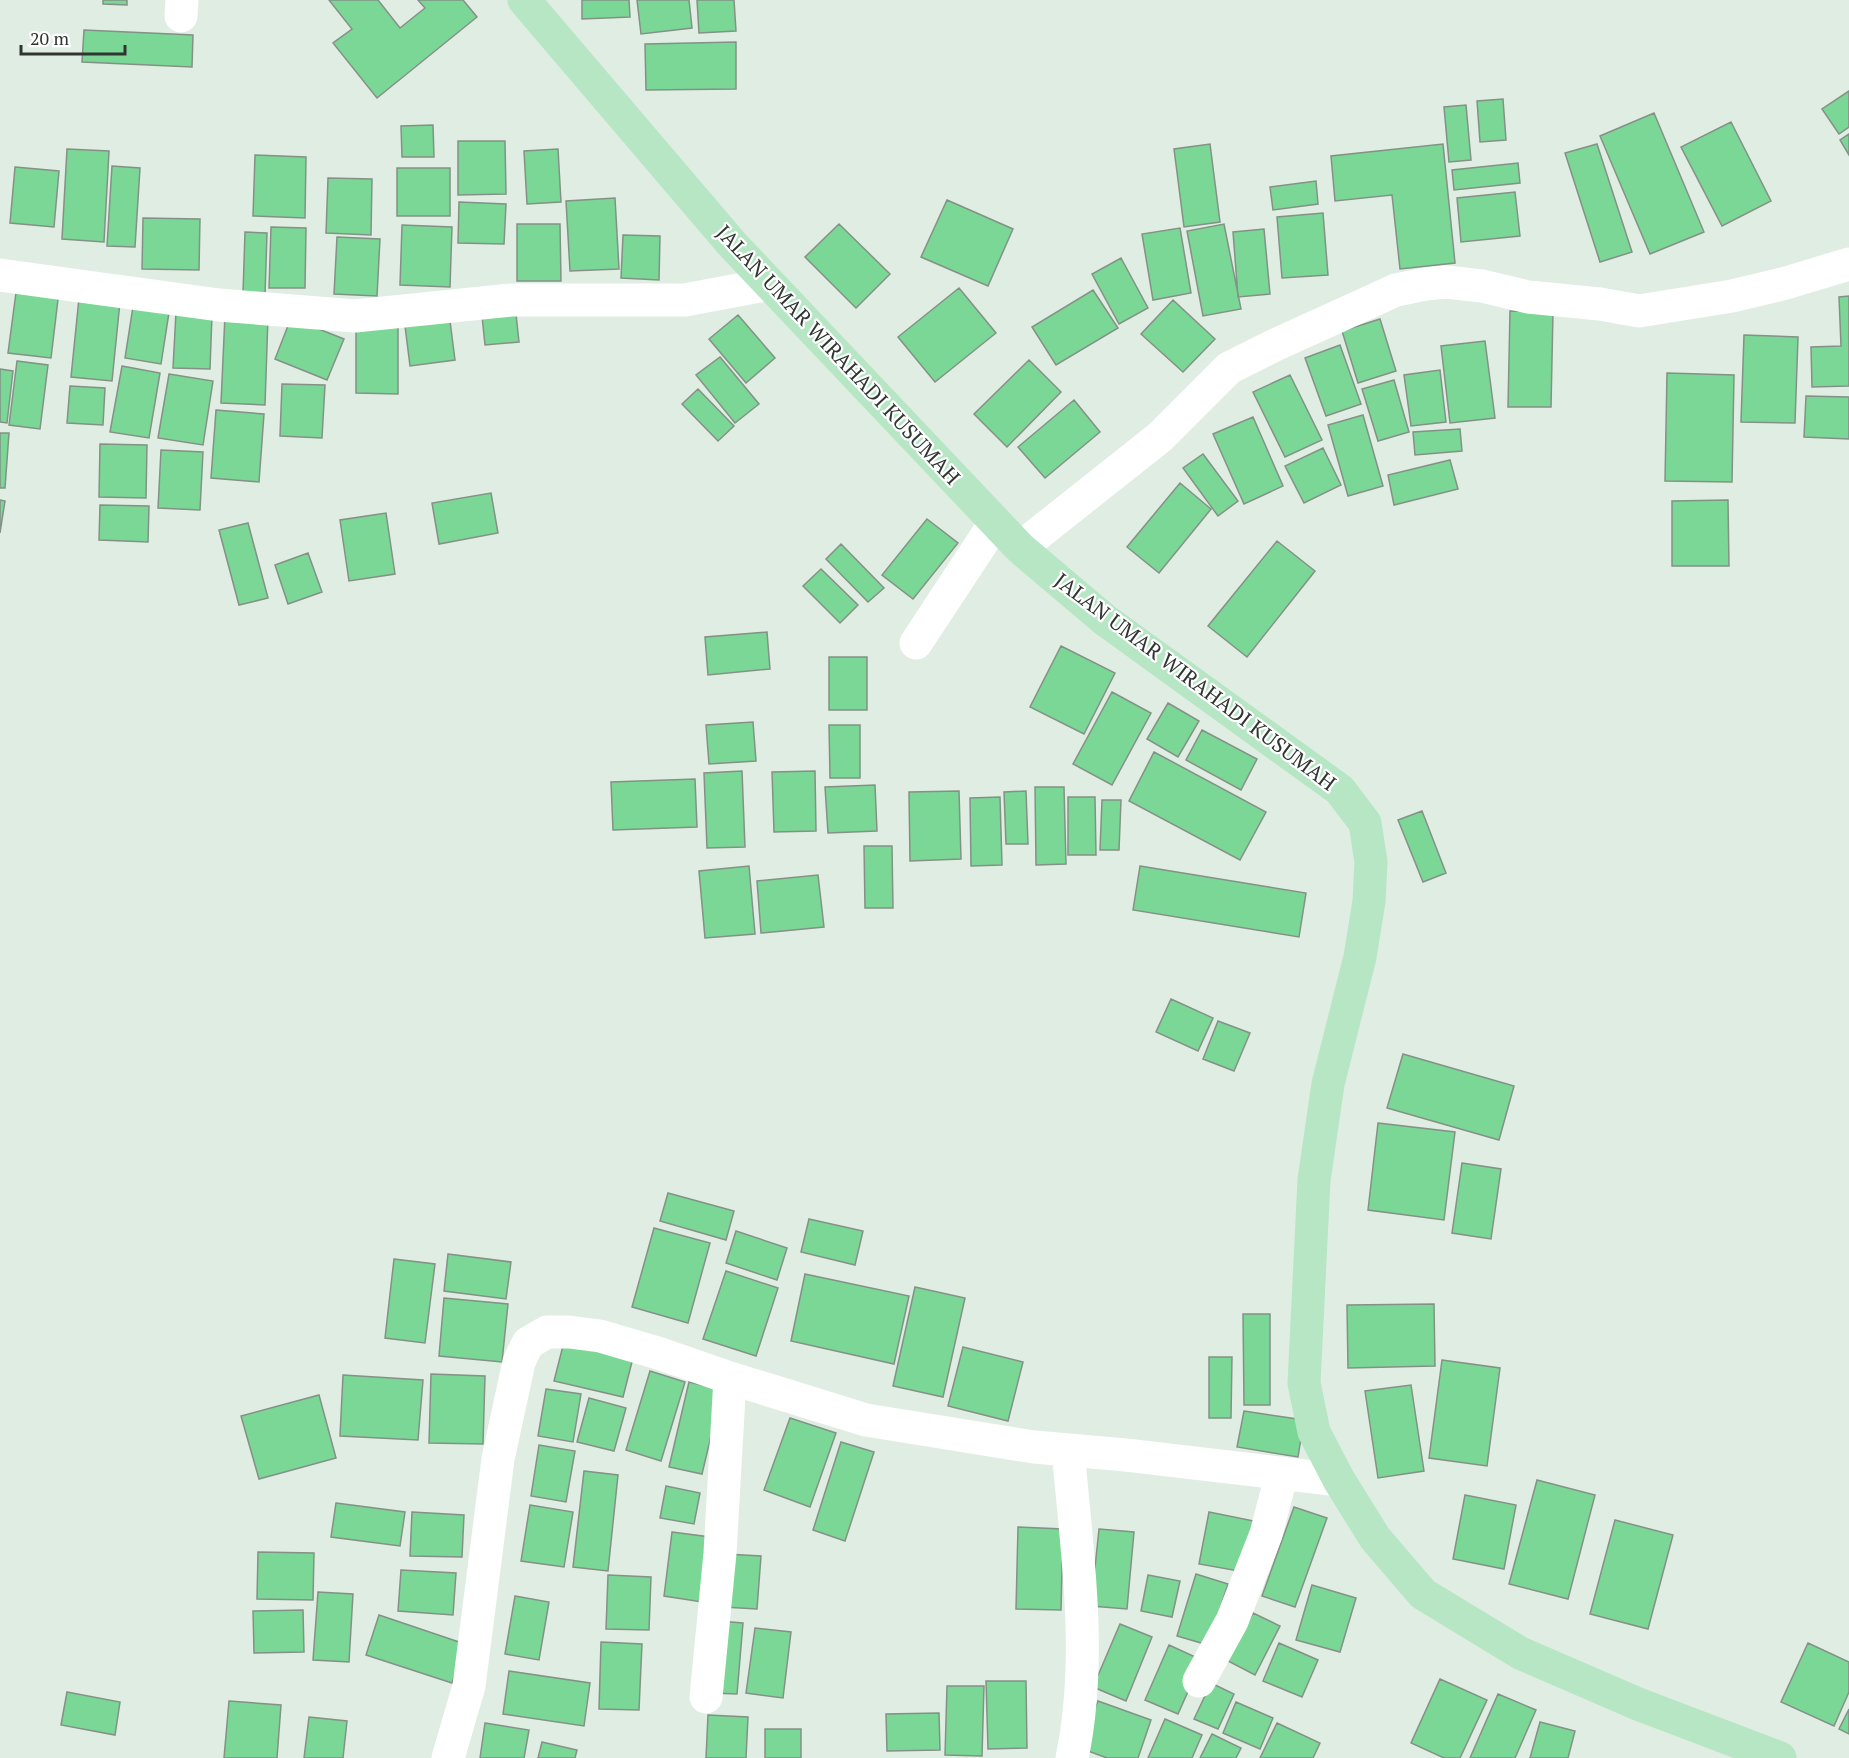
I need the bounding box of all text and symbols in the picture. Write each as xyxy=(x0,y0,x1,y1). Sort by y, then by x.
scale bar xyxy=(21,18,124,56)
text: 20 m xyxy=(30,26,70,50)
street label: JALAN UMAR WIRAHADI KUSUMAH xyxy=(711,218,967,490)
street label: JALAN UMAR WIRAHADI KUSUMAH xyxy=(1049,566,1342,796)

